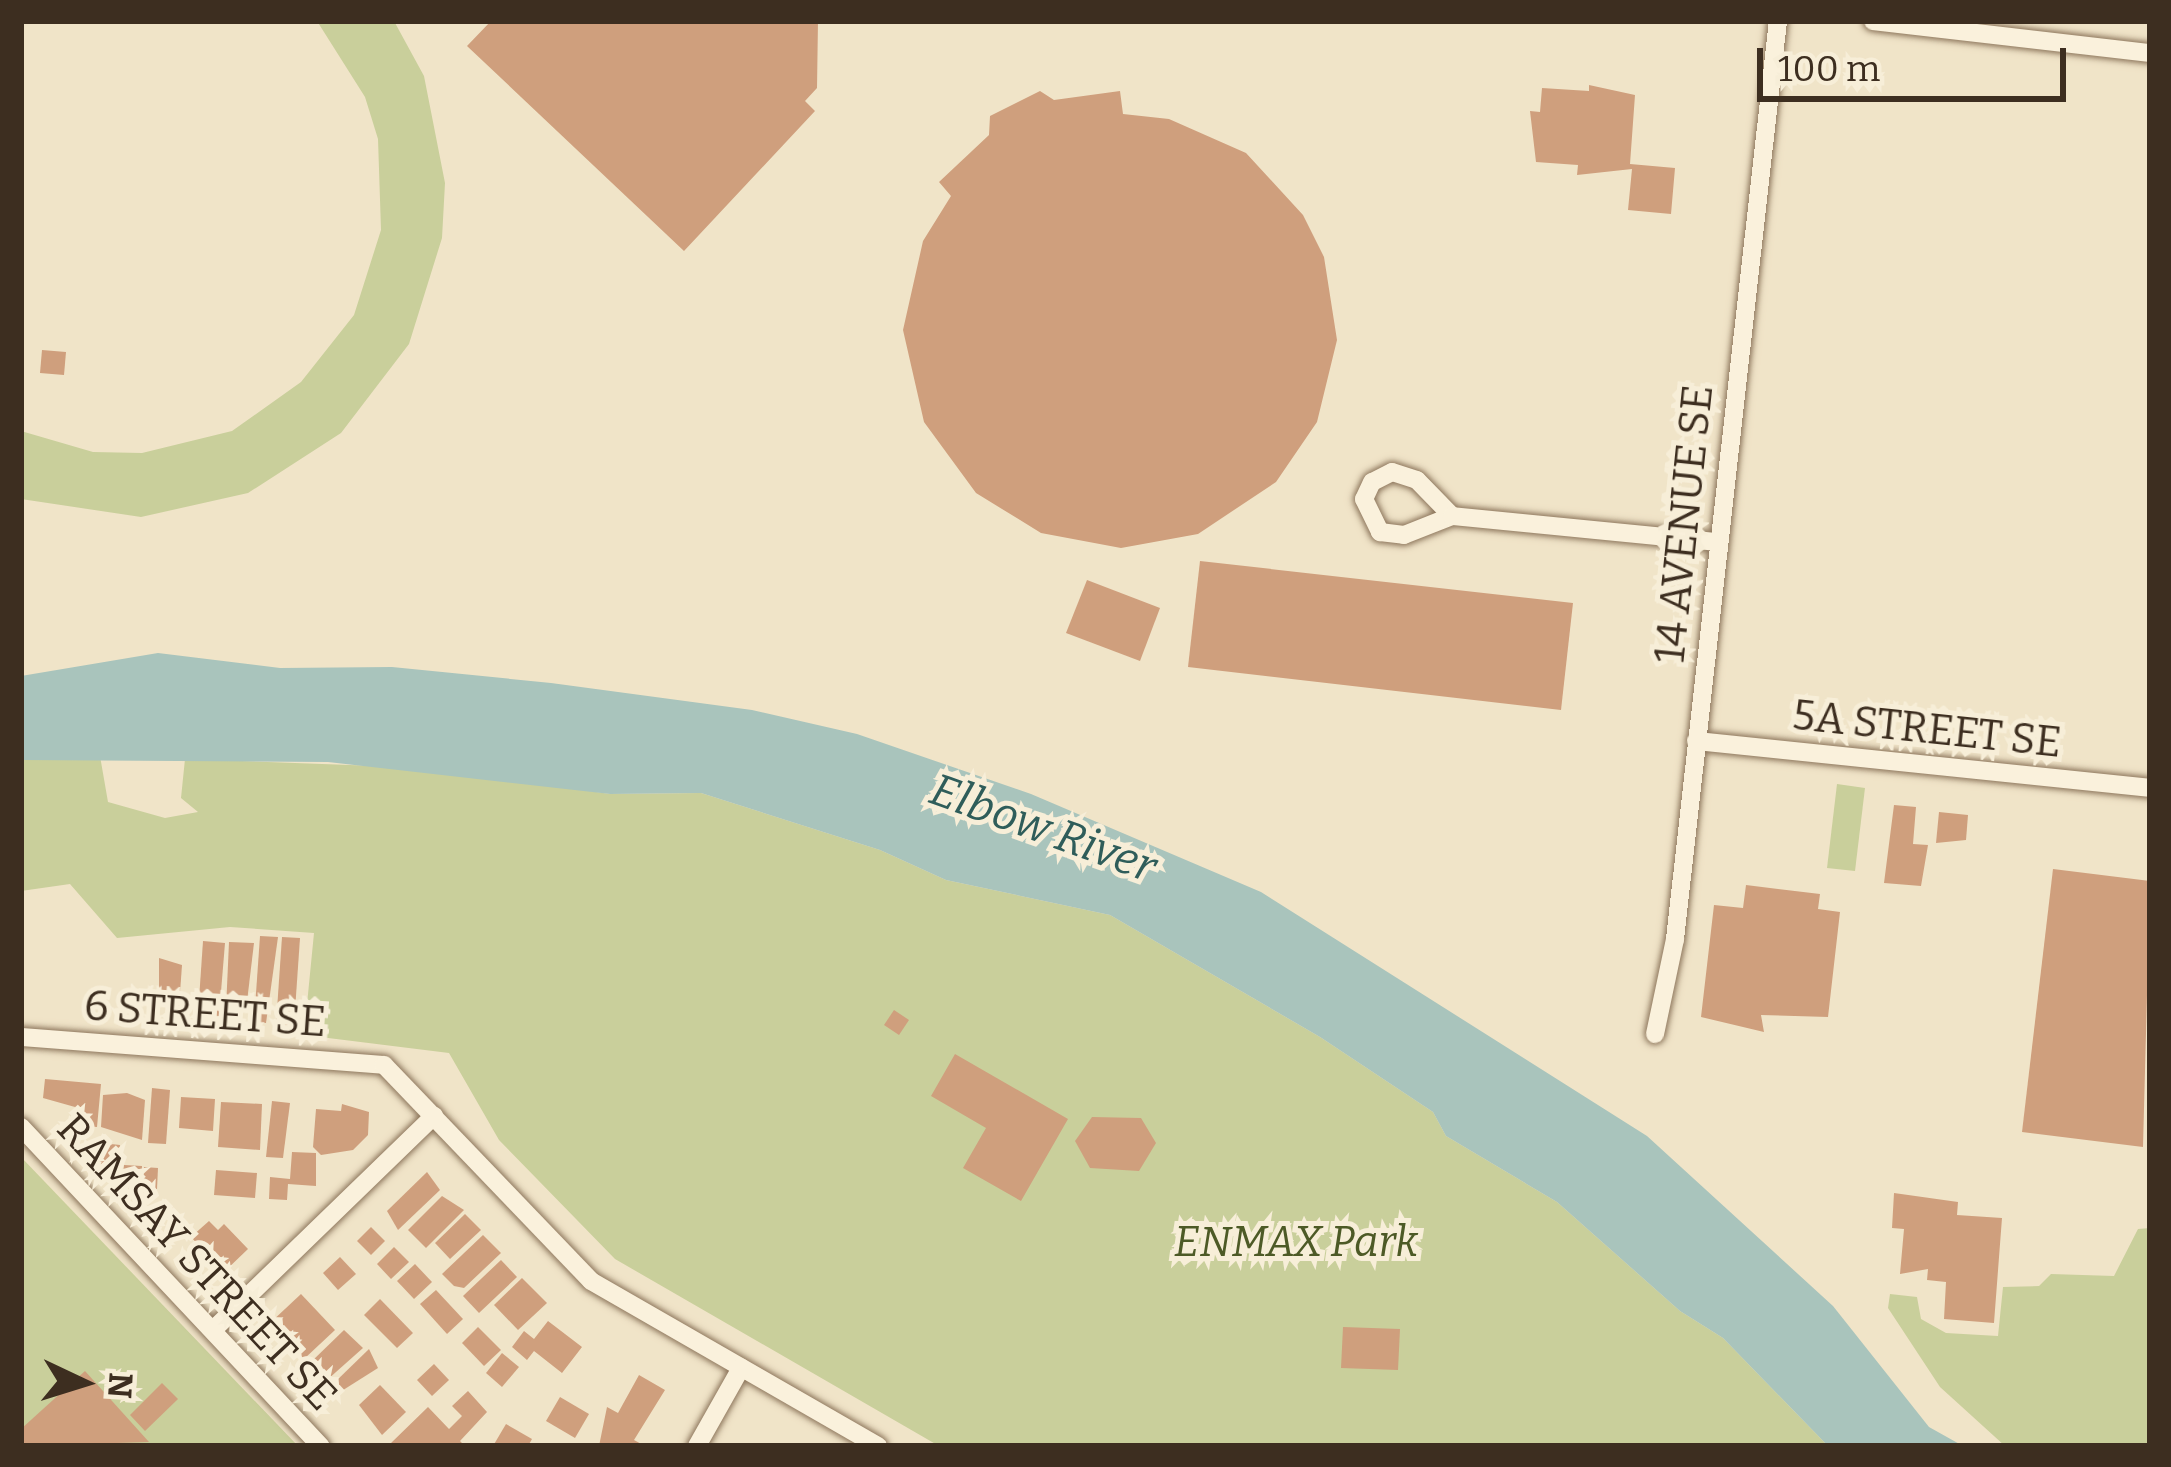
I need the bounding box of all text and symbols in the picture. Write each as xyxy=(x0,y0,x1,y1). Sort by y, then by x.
scale bar xyxy=(1763,24,2072,98)
text: 100 m xyxy=(1778,47,1880,91)
street label: 14 AVENUE SE xyxy=(1644,382,1724,666)
street label: 5A STREET SE xyxy=(1790,690,2064,768)
water label: Elbow River xyxy=(923,763,1163,895)
street label: 6 STREET SE xyxy=(82,980,328,1048)
street label: RAMSAY STREET SE xyxy=(47,1103,347,1421)
park label: ENMAX Park xyxy=(1174,1217,1418,1267)
north arrow xyxy=(24,1323,144,1443)
text: N xyxy=(99,1371,141,1400)

